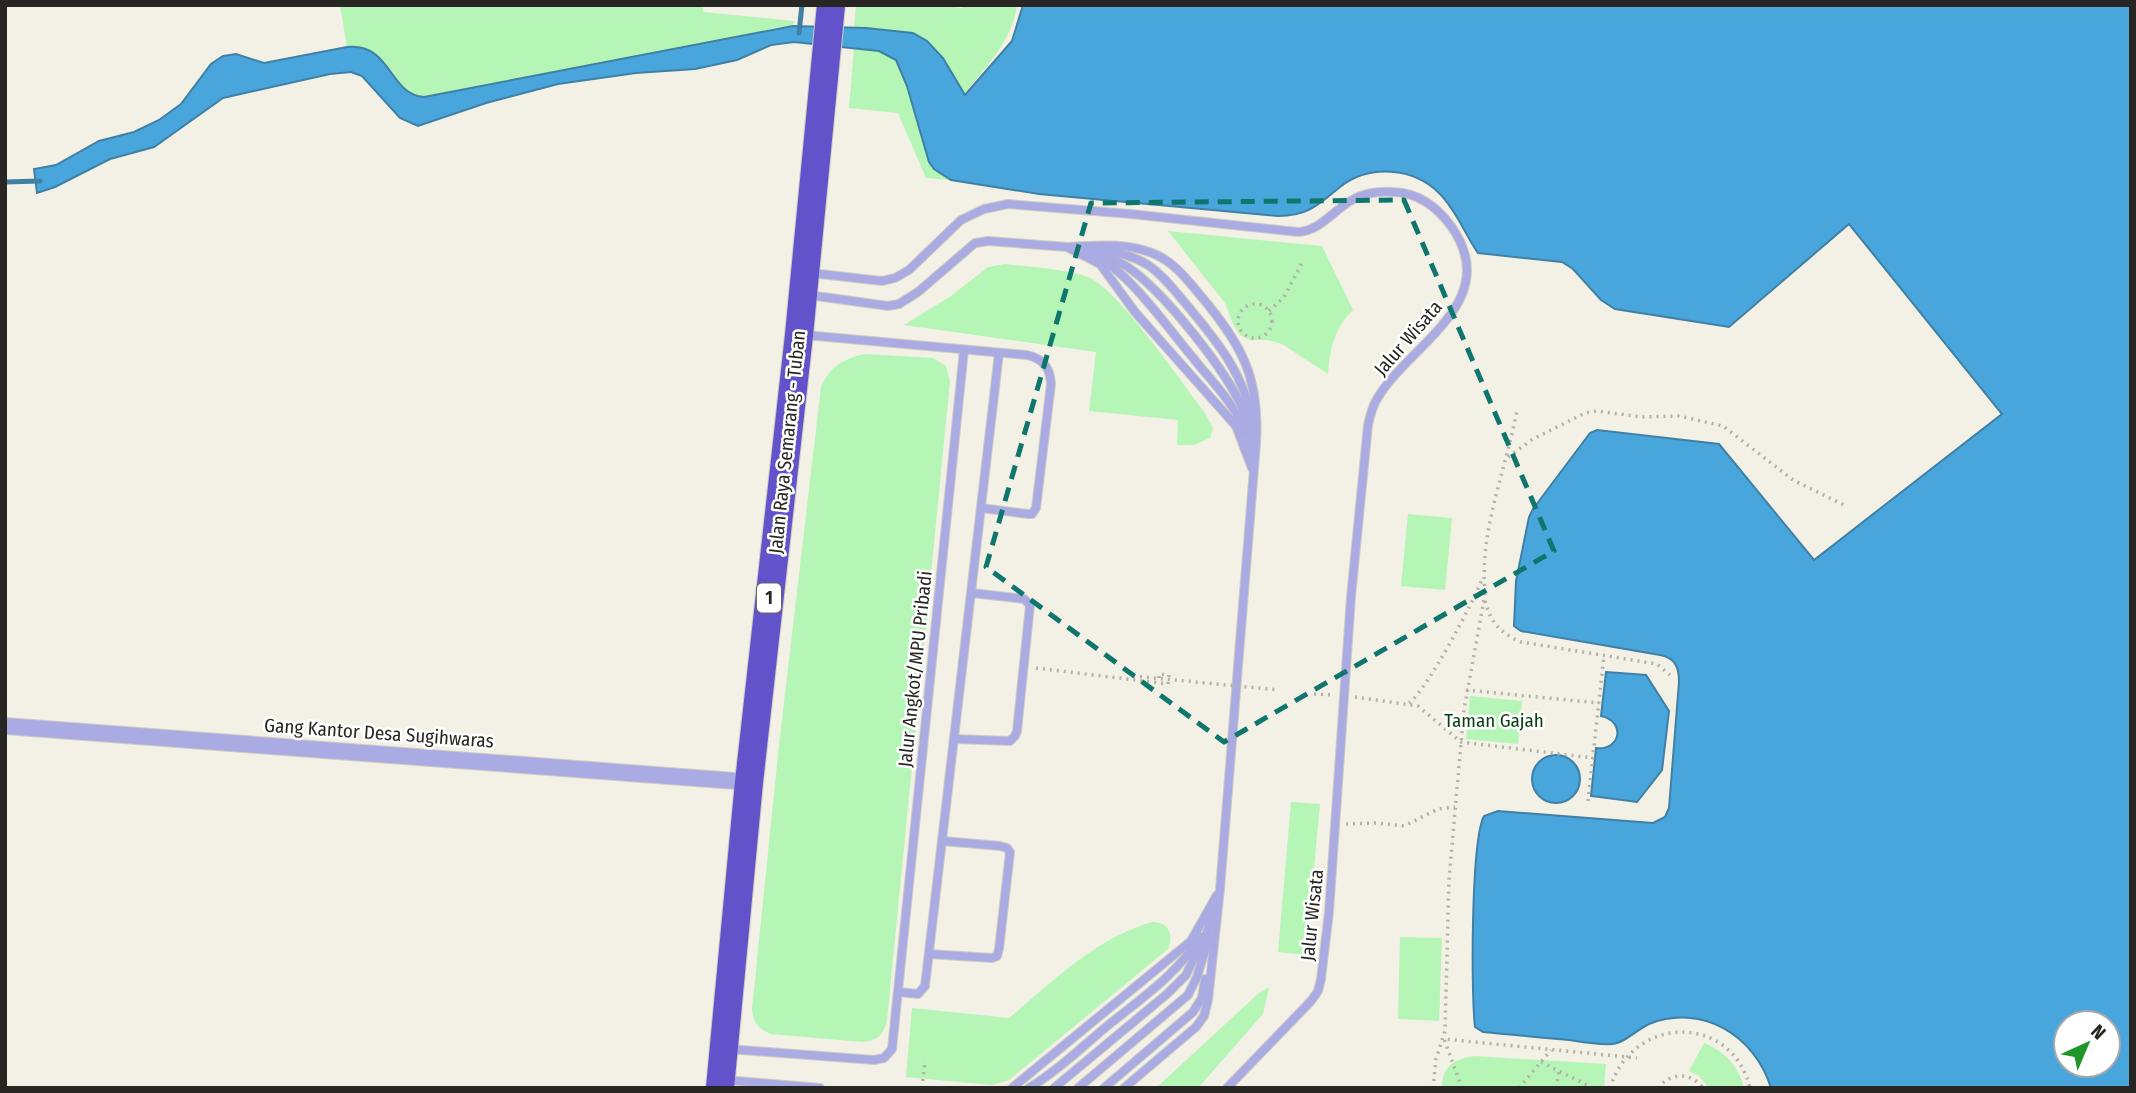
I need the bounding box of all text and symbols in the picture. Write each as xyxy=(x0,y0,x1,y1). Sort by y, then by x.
street label: Jalur Wisata xyxy=(1369,296,1447,380)
street label: Jalan Raya Semarang - Tuban xyxy=(764,329,810,555)
street label: Jalur Angkot/MPU Pribadi xyxy=(893,570,937,768)
road number: 1 xyxy=(757,584,781,612)
park label: Taman Gajah xyxy=(1444,709,1544,732)
street label: Gang Kantor Desa Sugihwaras xyxy=(263,714,495,752)
street label: Jalur Wisata xyxy=(1296,868,1328,962)
north arrow xyxy=(2052,1009,2122,1079)
text: N xyxy=(2086,1020,2111,1044)

